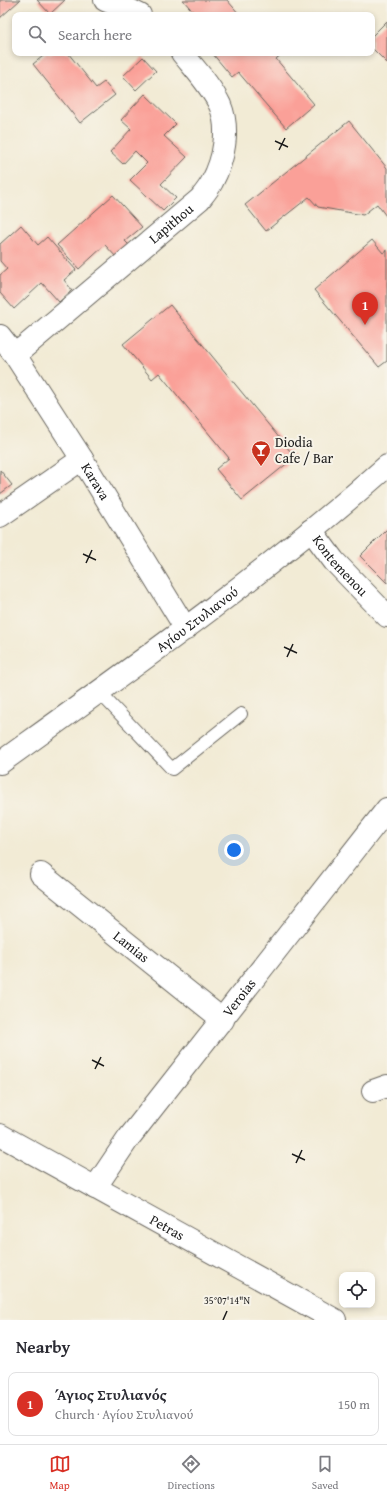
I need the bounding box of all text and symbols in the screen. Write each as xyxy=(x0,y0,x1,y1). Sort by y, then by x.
search box xyxy=(12,12,375,56)
icon: search xyxy=(26,23,48,45)
text: Search here xyxy=(58,24,132,45)
street label: Lapithou xyxy=(144,199,198,248)
pin: 1 xyxy=(352,292,378,325)
place label: Diodia Cafe / Bar xyxy=(275,432,334,468)
bar icon: Diodia Cafe / Bar xyxy=(250,439,272,467)
street label: Karava xyxy=(77,459,115,504)
street label: Kontemenou xyxy=(308,531,373,601)
street label: Αγίου Στυλιανού xyxy=(152,582,242,657)
your location xyxy=(224,840,244,860)
street label: Lamias xyxy=(109,926,154,967)
street label: Veroias xyxy=(218,974,260,1021)
street label: Petras xyxy=(146,1210,188,1245)
map controls xyxy=(339,1272,375,1308)
button: locate xyxy=(339,1272,375,1308)
text: 35°07'14"N xyxy=(204,1293,250,1308)
text: Nearby xyxy=(16,1334,70,1359)
text: Άγιος Στυλιανός xyxy=(55,1384,167,1405)
text: 1 xyxy=(27,1395,33,1414)
text: 150 m xyxy=(338,1395,370,1414)
text: Church · Αγίου Στυλιανού xyxy=(55,1405,193,1424)
tab: Map xyxy=(49,1453,71,1493)
tab: Directions xyxy=(168,1453,215,1493)
tab: Saved xyxy=(312,1453,338,1493)

